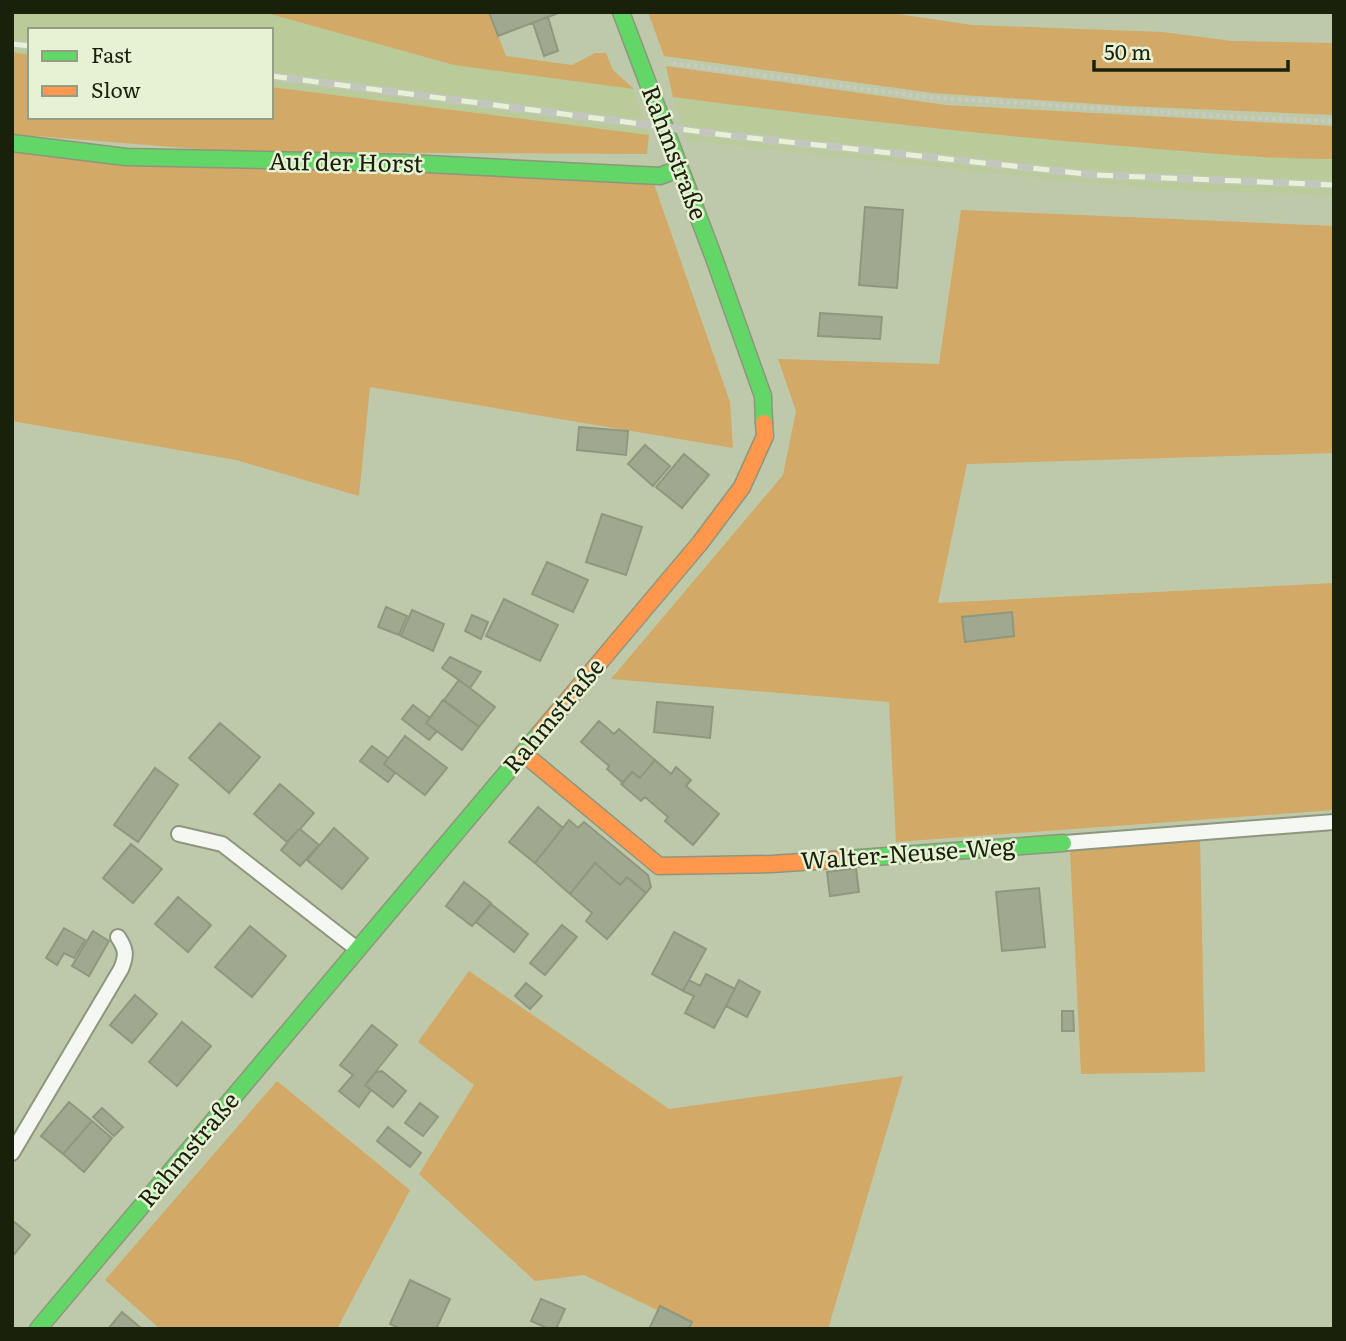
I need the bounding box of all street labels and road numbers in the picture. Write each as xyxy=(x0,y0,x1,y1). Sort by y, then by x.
street label: Rahmstraße xyxy=(635,80,718,224)
street label: Auf der Horst xyxy=(269,142,424,179)
street label: Rahmstraße xyxy=(493,649,611,780)
street label: Walter-Neuse-Weg xyxy=(799,826,1017,876)
street label: Rahmstraße xyxy=(128,1083,246,1214)

